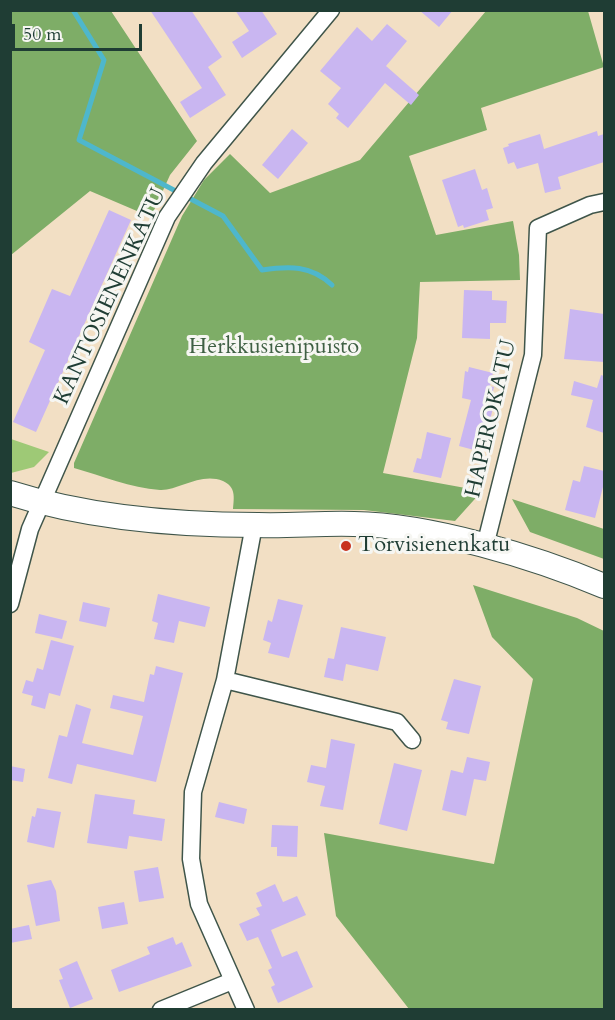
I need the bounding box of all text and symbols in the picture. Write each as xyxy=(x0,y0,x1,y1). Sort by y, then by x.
scale bar xyxy=(15,12,146,50)
text: 50 m xyxy=(23,22,62,47)
street label: KANTOSIENENKATU xyxy=(49,185,173,409)
park label: Herkkusienipuisto xyxy=(189,335,359,361)
street label: HAPEROKATU xyxy=(461,338,523,500)
place label: Torvisienenkatu xyxy=(358,533,510,559)
marker: Torvisienenkatu xyxy=(339,539,353,553)

